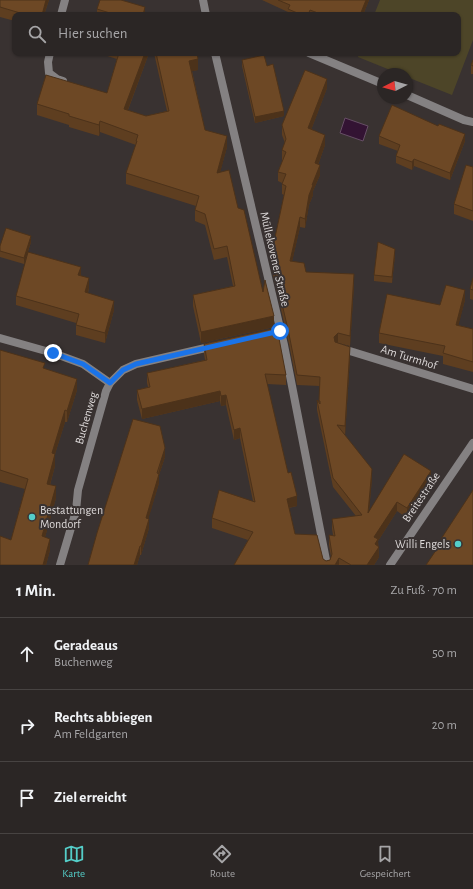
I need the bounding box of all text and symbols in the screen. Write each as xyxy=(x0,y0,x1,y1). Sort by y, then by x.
search box xyxy=(12,12,461,56)
icon: search xyxy=(26,23,48,45)
text: Hier suchen xyxy=(58,26,128,41)
north arrow xyxy=(377,68,413,104)
street label: Müllekovener Straße xyxy=(258,210,292,308)
route start xyxy=(271,322,289,340)
street label: Am Turmhof xyxy=(379,343,440,372)
route end xyxy=(44,344,62,362)
street label: Buchenweg xyxy=(73,390,99,446)
street label: Breitestraße xyxy=(400,470,442,524)
place label: Bestattungen Mondorf xyxy=(40,504,103,530)
marker: Bestattungen Mondorf xyxy=(27,512,37,522)
place label: Willi Engels xyxy=(395,538,450,550)
marker: Willi Engels xyxy=(453,539,463,549)
text: 1 Min. xyxy=(16,582,56,599)
text: Zu Fuß · 70 m xyxy=(391,584,457,597)
text: Geradeaus xyxy=(54,638,118,653)
icon: ahead xyxy=(16,643,38,665)
text: 50 m xyxy=(432,647,457,660)
text: Buchenweg xyxy=(54,656,113,669)
text: Rechts abbiegen xyxy=(54,710,152,725)
icon: right xyxy=(16,715,38,737)
text: 20 m xyxy=(432,719,457,732)
text: Am Feldgarten xyxy=(54,728,128,741)
icon: arrive xyxy=(16,787,38,809)
text: Ziel erreicht xyxy=(54,790,127,805)
tab: Karte xyxy=(62,843,85,880)
tab: Route xyxy=(210,843,235,880)
tab: Gespeichert xyxy=(360,843,411,880)

